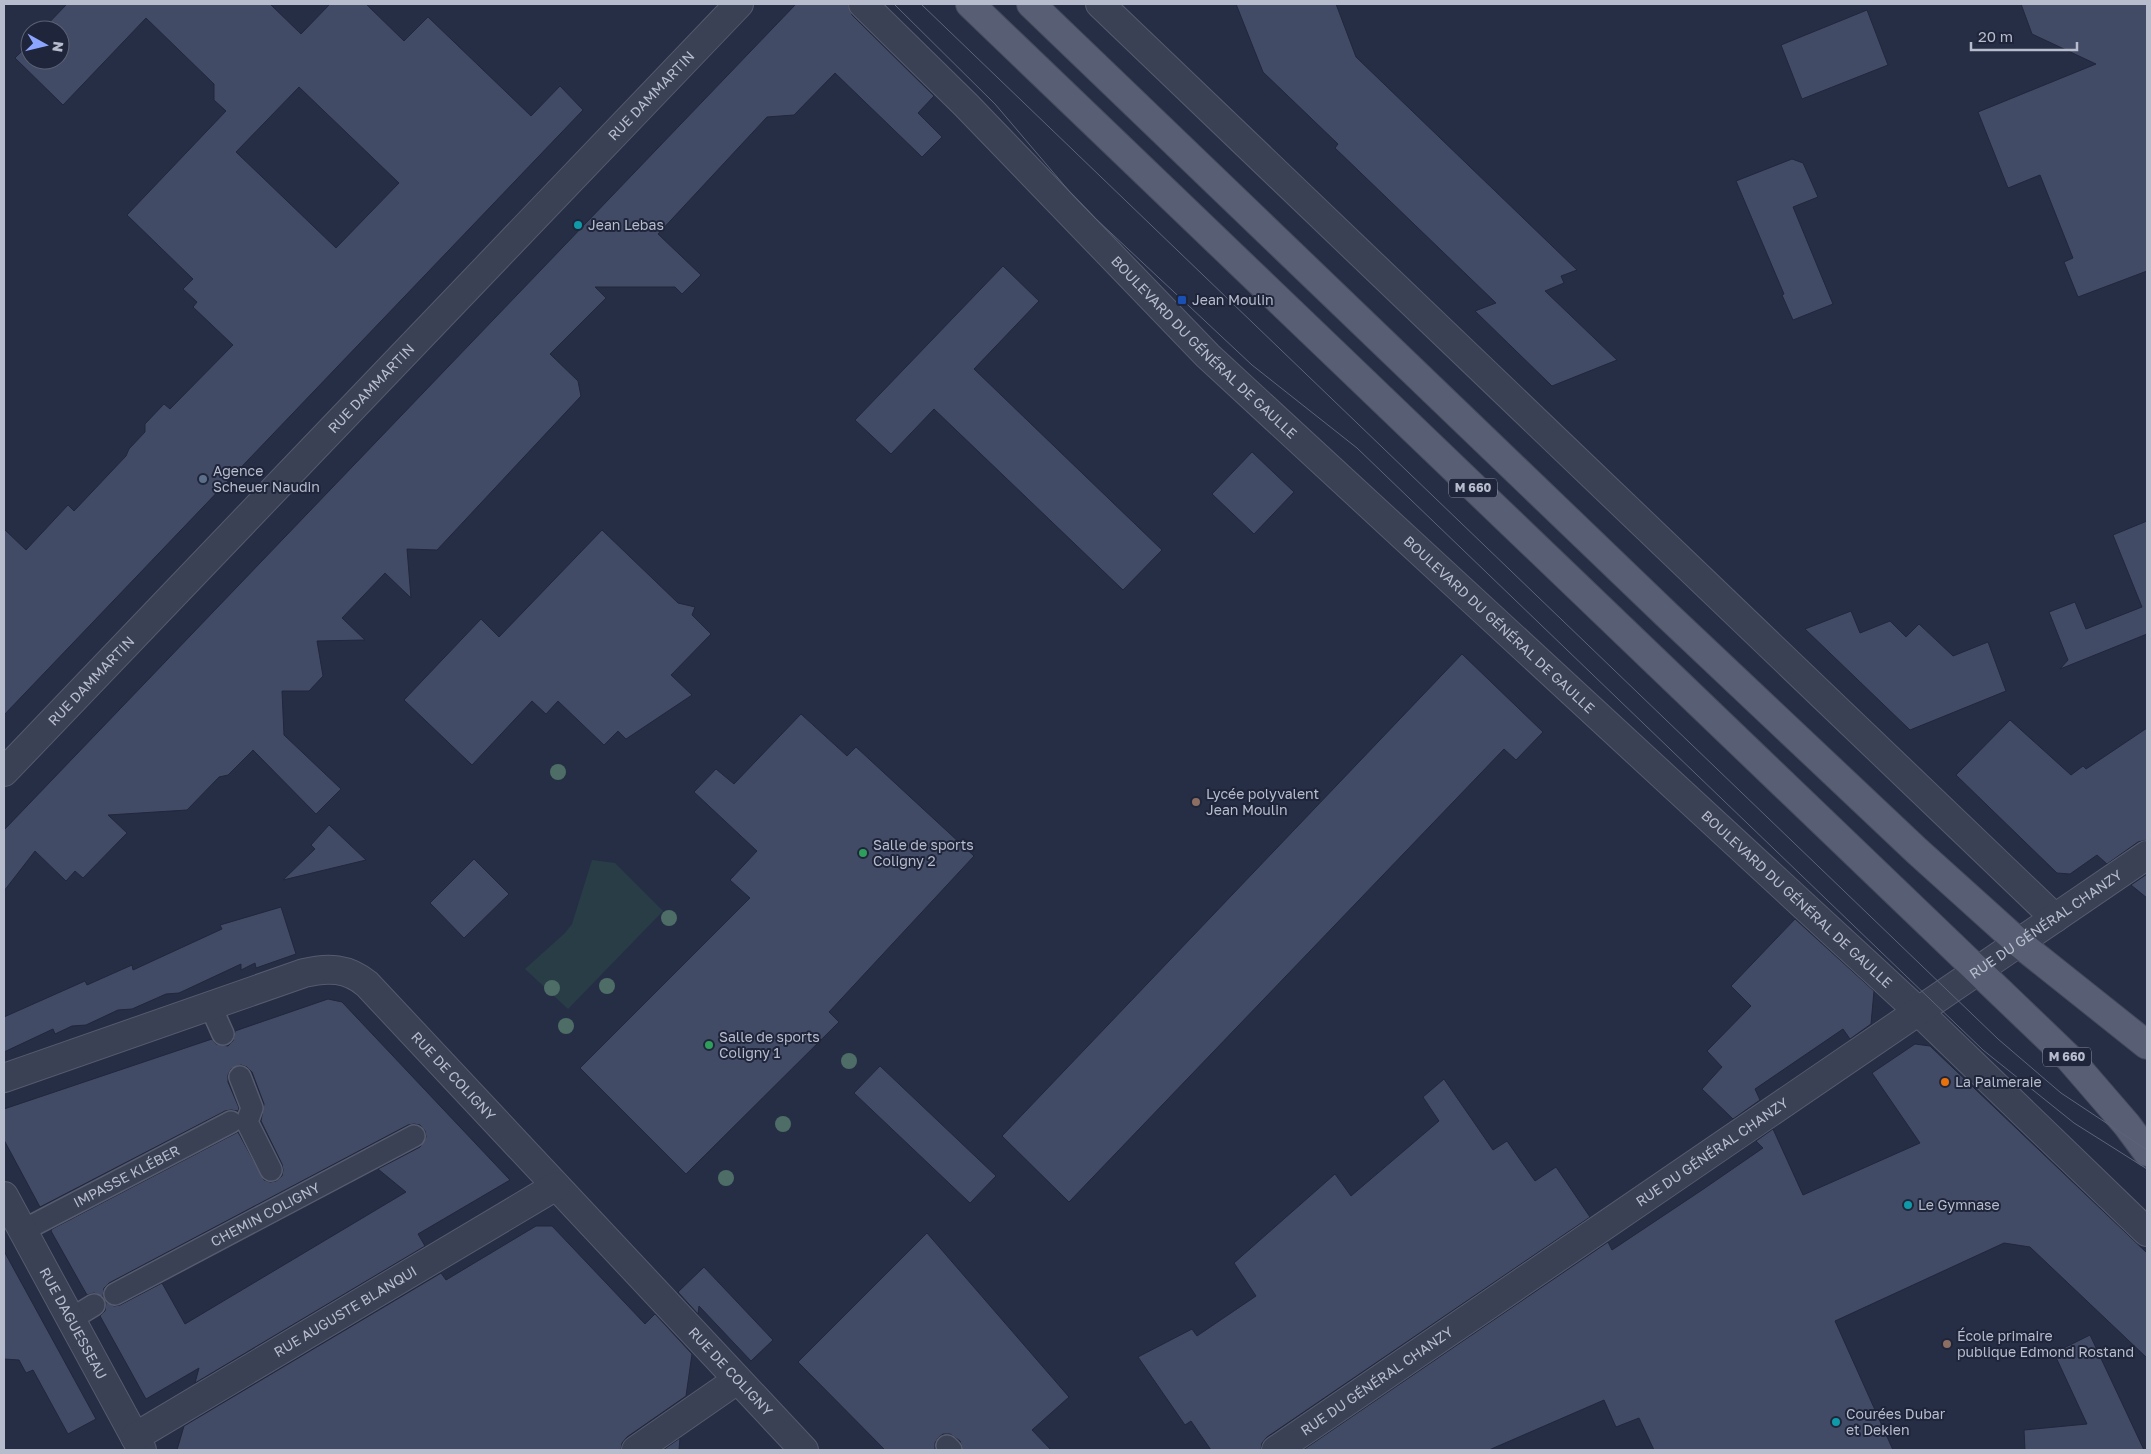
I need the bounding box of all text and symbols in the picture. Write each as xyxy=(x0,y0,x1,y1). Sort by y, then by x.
north arrow xyxy=(20,20,70,70)
scale bar xyxy=(1971,20,2077,52)
text: 20 m xyxy=(1978,27,2013,45)
text: N xyxy=(49,40,68,53)
street label: RUE DAMMARTIN xyxy=(604,47,697,144)
place label: Jean Lebas xyxy=(588,216,664,233)
marker: Jean Lebas xyxy=(572,219,584,231)
street label: BOULEVARD DU GÉNÉRAL DE GAULLE xyxy=(1108,252,1301,442)
place label: Jean Moulin xyxy=(1192,291,1274,308)
marker: Jean Moulin xyxy=(1176,294,1188,306)
street label: RUE DAMMARTIN xyxy=(324,340,417,436)
place label: Agence Scheuer Naudin xyxy=(213,462,320,495)
marker: Agence Scheuer Naudin xyxy=(197,473,209,485)
road number: M 660 xyxy=(1449,478,1497,498)
street label: BOULEVARD DU GÉNÉRAL DE GAULLE xyxy=(1400,532,1598,716)
street label: RUE DAMMARTIN xyxy=(44,632,137,729)
place label: Lycée polyvalent Jean Moulin xyxy=(1206,785,1319,818)
marker: Lycée polyvalent Jean Moulin xyxy=(1190,796,1202,808)
street label: BOULEVARD DU GÉNÉRAL DE GAULLE xyxy=(1698,807,1896,991)
place label: Salle de sports Coligny 2 xyxy=(873,836,974,869)
marker: Salle de sports Coligny 2 xyxy=(857,847,869,859)
street label: RUE DU GÉNÉRAL CHANZY xyxy=(1966,866,2125,982)
street label: RUE DE COLIGNY xyxy=(408,1028,499,1124)
place label: Salle de sports Coligny 1 xyxy=(719,1028,820,1061)
marker: Salle de sports Coligny 1 xyxy=(703,1039,715,1051)
road number: M 660 xyxy=(2043,1048,2091,1066)
place label: La Palmeraie xyxy=(1955,1073,2042,1090)
marker: La Palmeraie xyxy=(1939,1076,1951,1088)
street label: RUE DU GÉNÉRAL CHANZY xyxy=(1632,1094,1791,1210)
street label: IMPASSE KLÉBER xyxy=(70,1141,182,1211)
street label: CHEMIN COLIGNY xyxy=(208,1178,323,1250)
place label: Le Gymnase xyxy=(1918,1196,2000,1213)
marker: Le Gymnase xyxy=(1902,1199,1914,1211)
street label: RUE AUGUSTE BLANQUI xyxy=(271,1262,420,1360)
street label: RUE DAGUESSEAU xyxy=(36,1264,111,1382)
street label: RUE DE COLIGNY xyxy=(685,1323,777,1419)
street label: RUE DU GÉNÉRAL CHANZY xyxy=(1297,1323,1456,1439)
place label: École primaire publique Edmond Rostand xyxy=(1957,1327,2134,1360)
marker: École primaire publique Edmond Rostand xyxy=(1941,1338,1953,1350)
place label: Courées Dubar et Dekien xyxy=(1846,1405,1946,1438)
marker: Courées Dubar et Dekien xyxy=(1830,1416,1842,1428)

